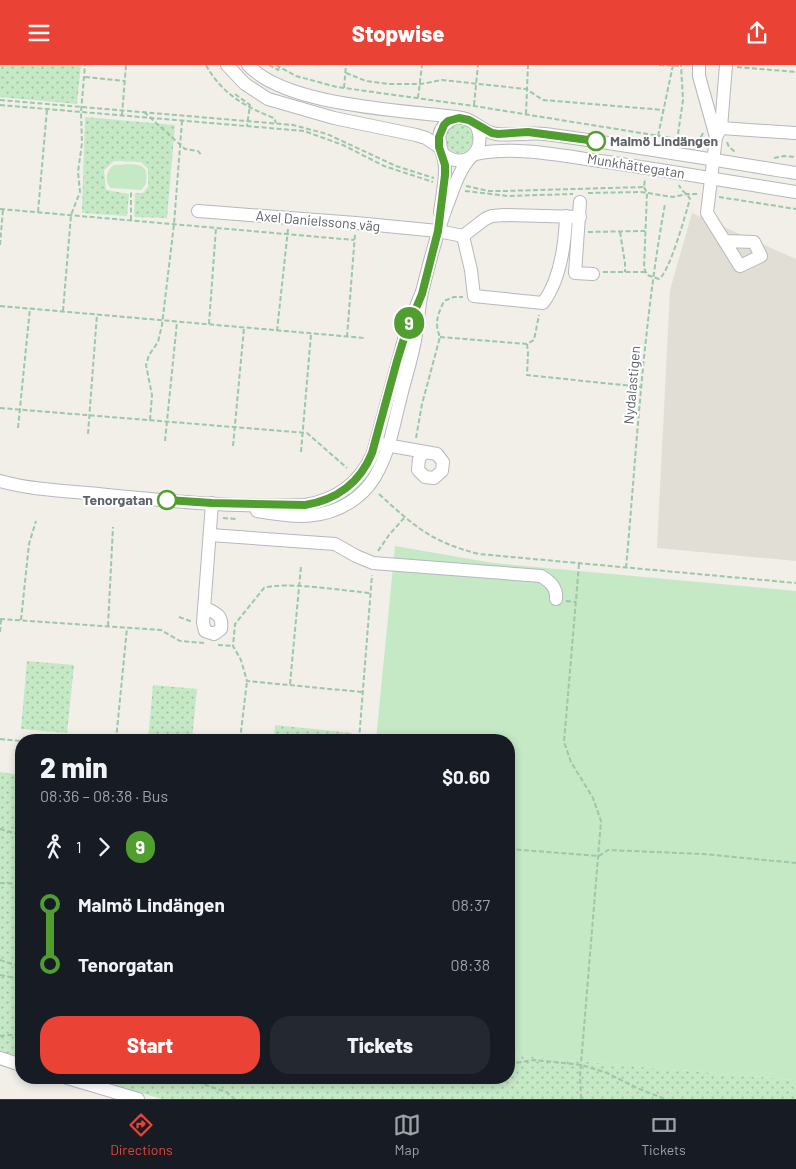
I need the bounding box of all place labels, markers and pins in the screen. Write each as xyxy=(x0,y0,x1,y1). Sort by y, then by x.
marker: Malmö Lindängen xyxy=(586,131,606,151)
place label: Malmö Lindängen xyxy=(610,132,718,149)
marker: Tenorgatan xyxy=(157,490,177,510)
place label: Tenorgatan xyxy=(82,491,153,508)

